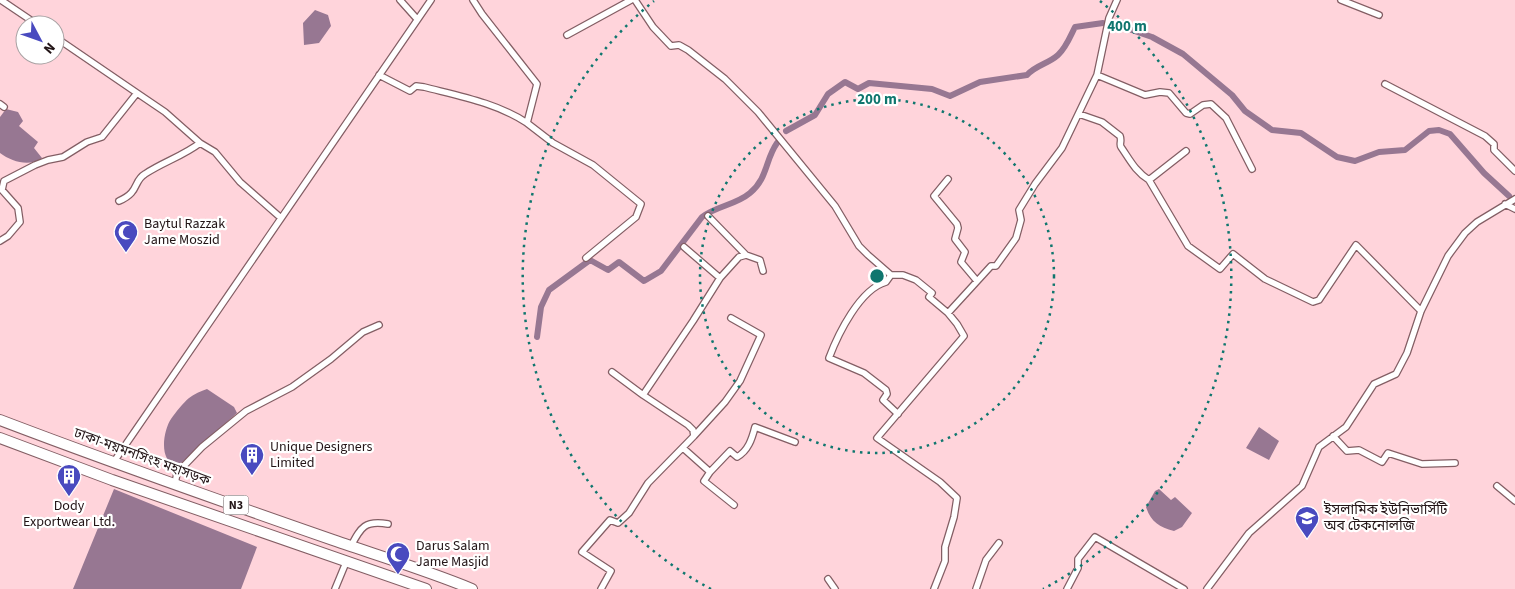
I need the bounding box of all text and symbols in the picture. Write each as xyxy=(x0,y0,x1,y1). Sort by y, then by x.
north arrow xyxy=(15,15,65,65)
text: 400 m xyxy=(1107,16,1147,37)
text: N xyxy=(38,38,60,58)
text: 200 m xyxy=(857,89,897,110)
place label: Baytul Razzak Jame Moszid xyxy=(144,214,225,250)
mosque icon: Baytul Razzak Jame Moszid xyxy=(113,219,139,253)
centre of rings xyxy=(868,267,886,285)
street label: ঢাকা-ময়মনসিংহ মহাসড়ক xyxy=(70,423,214,491)
place label: Unique Designers Limited xyxy=(270,437,373,473)
building icon: Unique Designers Limited xyxy=(239,442,265,476)
building icon: Dody Exportwear Ltd. xyxy=(56,463,82,497)
place label: Dody Exportwear Ltd. xyxy=(23,496,115,532)
road number: N3 xyxy=(224,496,248,514)
place label: ইসলামিক ইউনিভার্সিটি অব টেকনোলজি xyxy=(1323,500,1448,536)
school or university icon: ইসলামিক ইউনিভার্সিটি অব টেকনোলজি xyxy=(1294,505,1320,539)
place label: Darus Salam Jame Masjid xyxy=(416,536,490,572)
mosque icon: Darus Salam Jame Masjid xyxy=(385,541,411,575)

